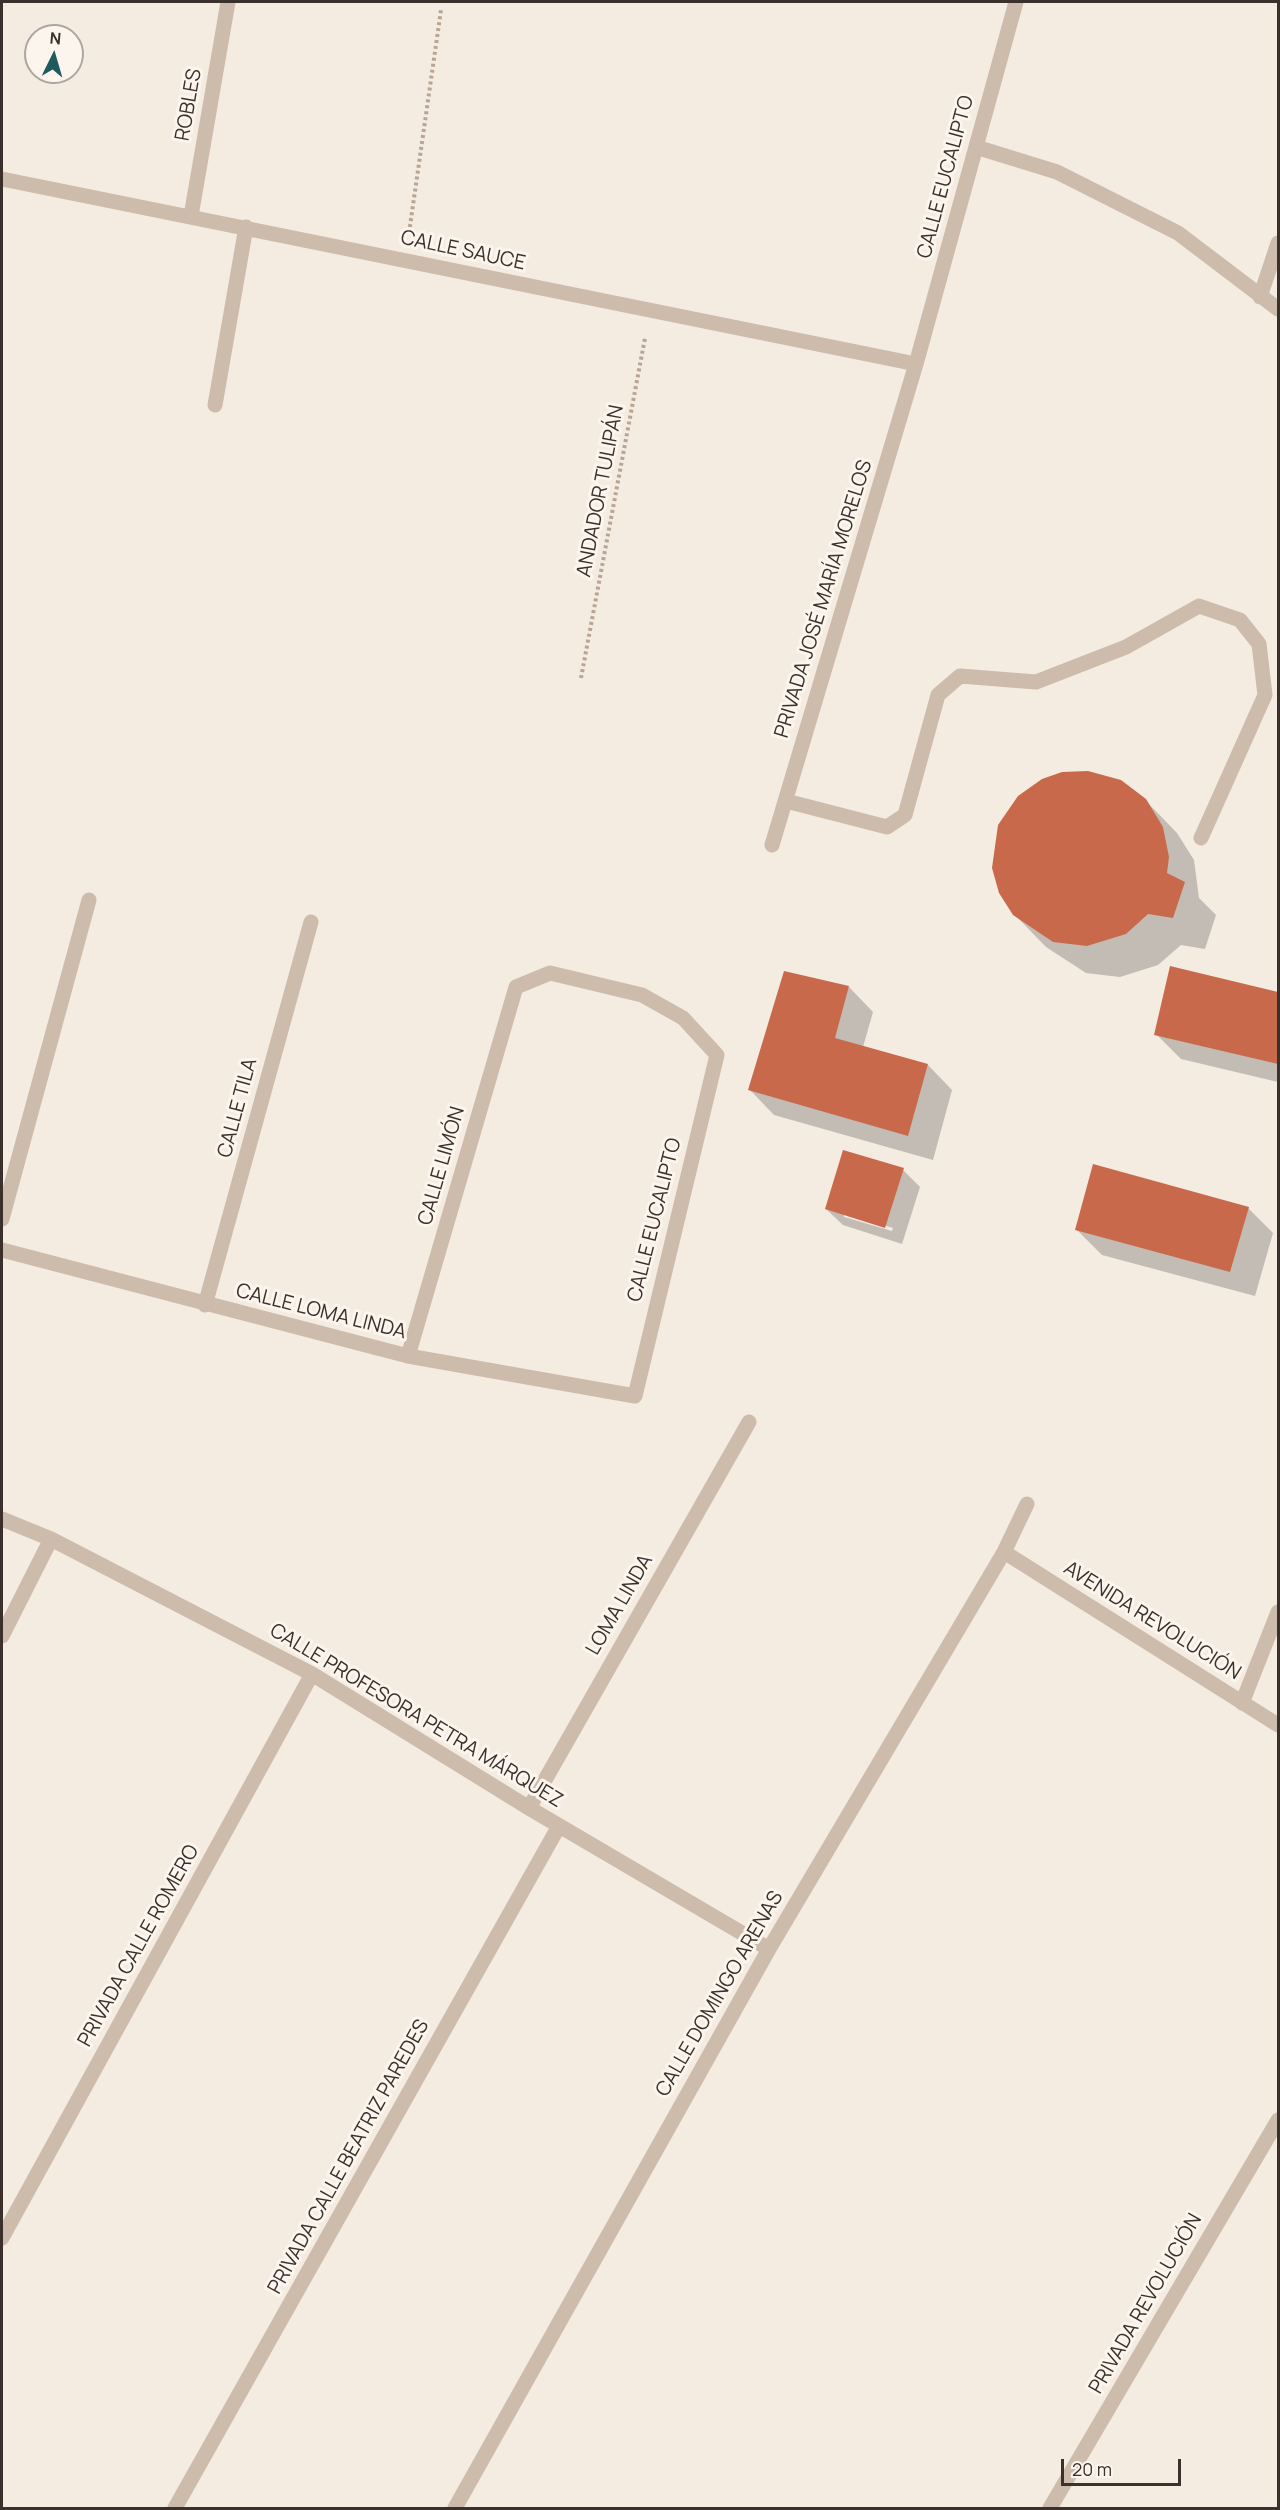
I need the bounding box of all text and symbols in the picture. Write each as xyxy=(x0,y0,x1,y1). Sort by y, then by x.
north arrow xyxy=(24,24,84,84)
text: N xyxy=(49,27,62,50)
street label: ROBLES xyxy=(171,67,207,143)
street label: CALLE EUCALIPTO xyxy=(913,93,979,261)
street label: CALLE SAUCE xyxy=(399,226,527,276)
street label: ANDADOR TULIPÁN xyxy=(573,403,629,579)
street label: PRIVADA JOSÉ MARÍA MORELOS xyxy=(770,457,878,741)
street label: CALLE TILA xyxy=(213,1056,263,1160)
street label: CALLE LIMÓN xyxy=(414,1104,470,1228)
street label: CALLE EUCALIPTO xyxy=(623,1136,687,1304)
street label: CALLE LOMA LINDA xyxy=(233,1279,409,1345)
street label: LOMA LINDA xyxy=(582,1550,658,1660)
street label: AVENIDA REVOLUCIÓN xyxy=(1059,1557,1245,1685)
street label: CALLE PROFESORA PETRA MÁRQUEZ xyxy=(265,1619,567,1813)
street label: PRIVADA CALLE ROMERO xyxy=(73,1841,205,2051)
street label: CALLE DOMINGO ARENAS xyxy=(651,1887,789,2101)
street label: PRIVADA CALLE BEATRIZ PAREDES xyxy=(263,2016,435,2298)
street label: PRIVADA REVOLUCIÓN xyxy=(1085,2210,1207,2398)
scale bar xyxy=(1064,2447,1184,2485)
text: 20 m xyxy=(1072,2457,1112,2481)

